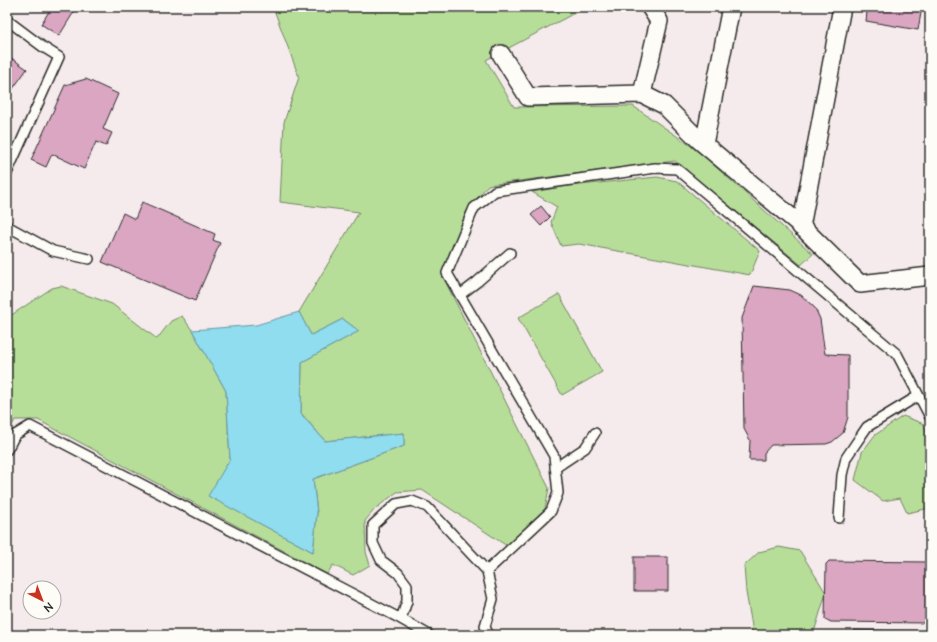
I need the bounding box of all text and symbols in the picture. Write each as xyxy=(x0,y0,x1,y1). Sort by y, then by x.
north arrow xyxy=(22,580,62,620)
text: N xyxy=(41,599,56,615)

